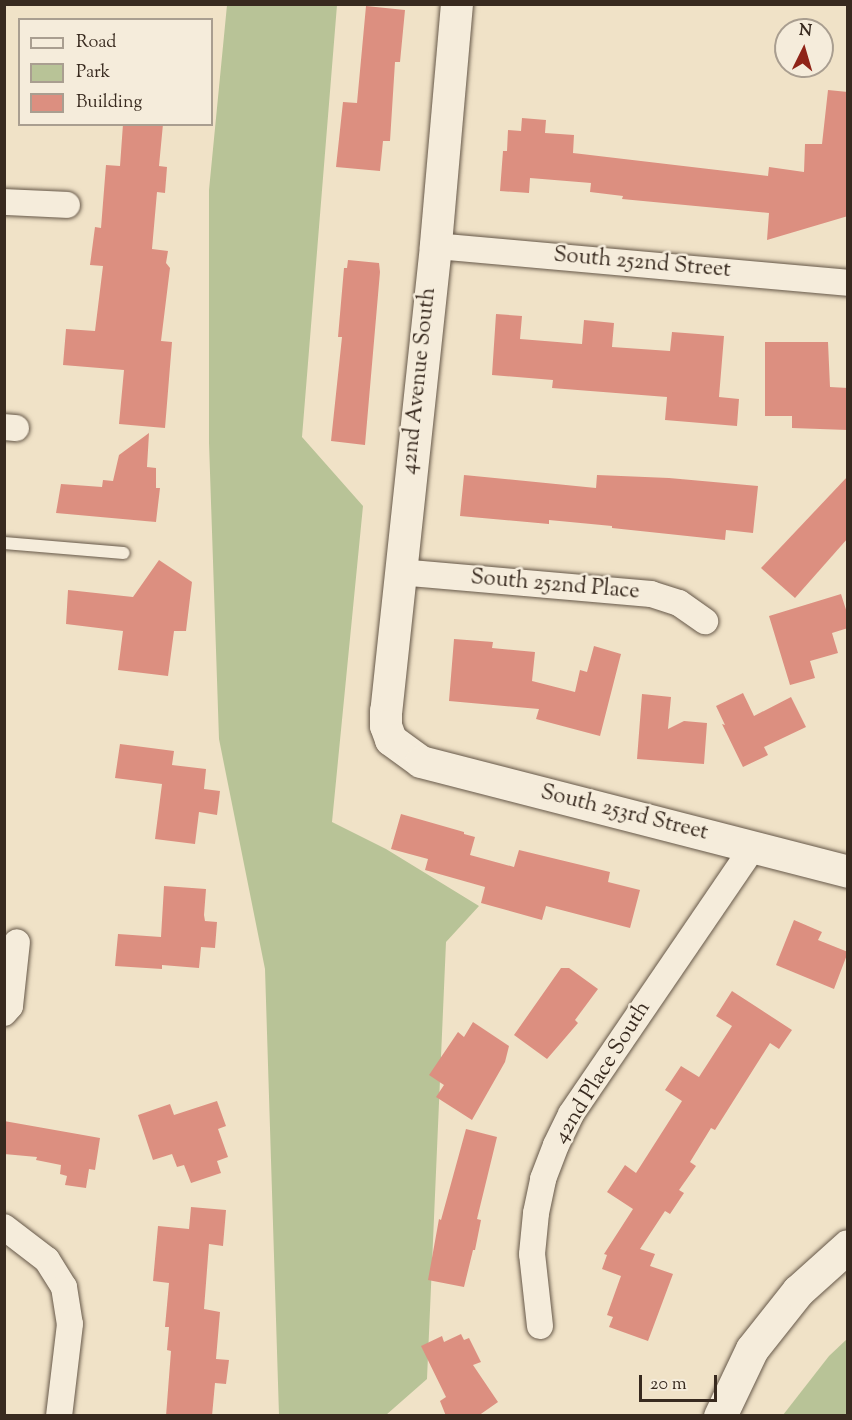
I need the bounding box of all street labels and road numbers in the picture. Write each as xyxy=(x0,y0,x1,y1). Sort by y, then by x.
street label: South 252nd Street xyxy=(552,243,732,285)
street label: 42nd Avenue South xyxy=(397,286,443,476)
street label: South 252nd Place xyxy=(469,565,641,607)
street label: South 253rd Street xyxy=(538,780,710,848)
street label: 42nd Place South xyxy=(549,997,657,1149)

